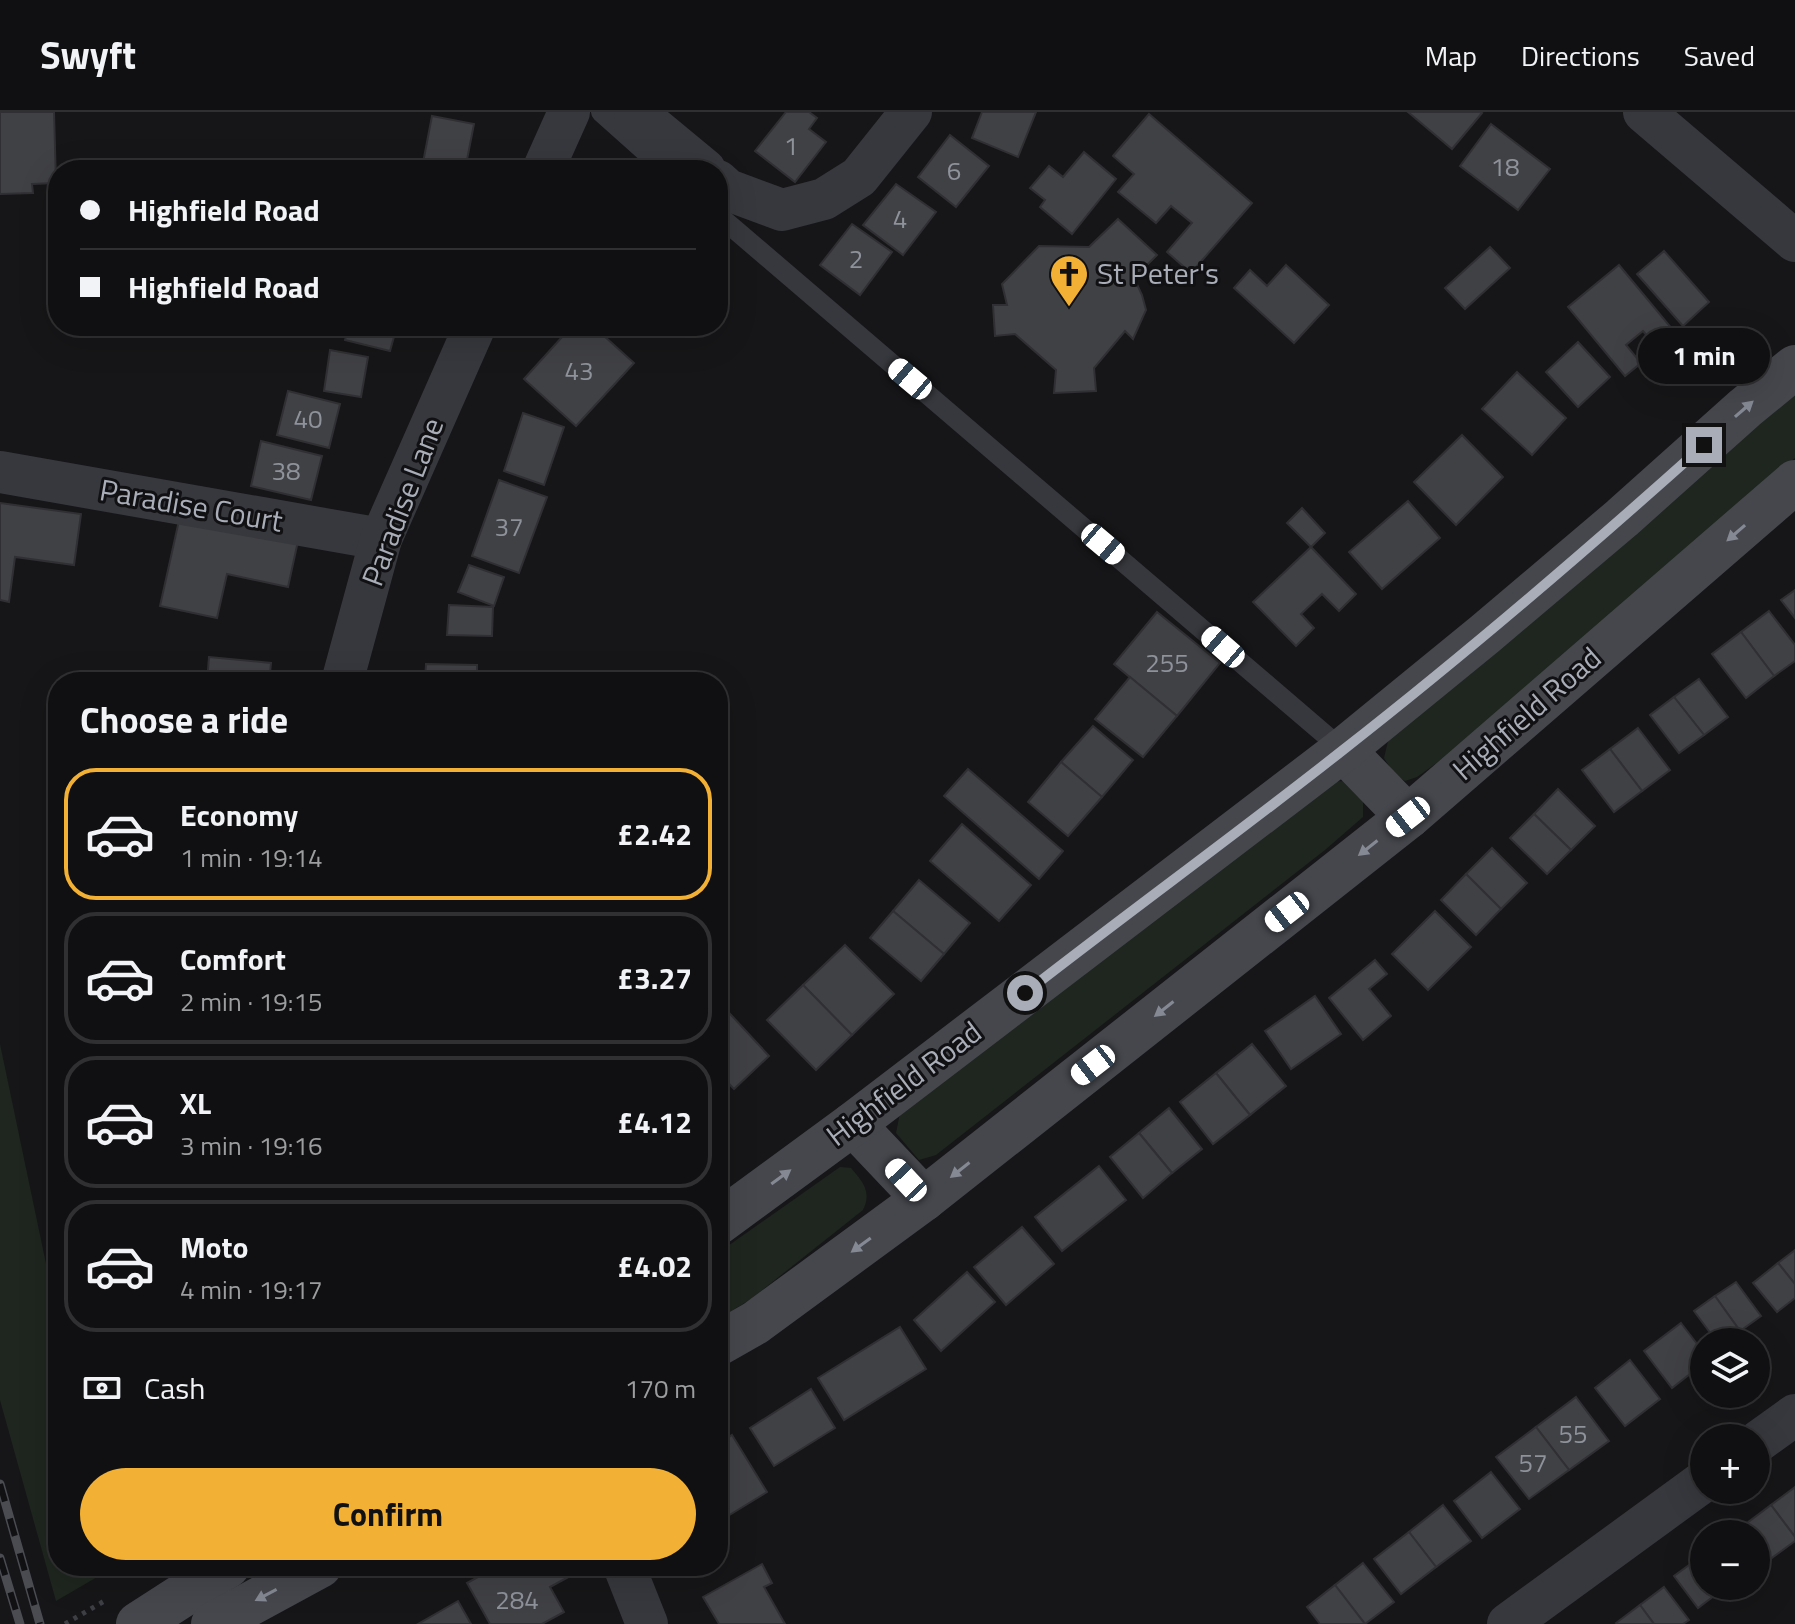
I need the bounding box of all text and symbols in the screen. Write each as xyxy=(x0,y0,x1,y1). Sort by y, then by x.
text: Swyft xyxy=(40,26,136,84)
text: Map xyxy=(1425,34,1477,77)
text: Directions xyxy=(1521,34,1640,77)
text: Saved xyxy=(1684,34,1755,77)
house number: 1 xyxy=(784,126,798,165)
house number: 18 xyxy=(1490,147,1520,186)
house number: 6 xyxy=(947,151,961,190)
text: Highfield Road xyxy=(128,187,320,233)
house number: 4 xyxy=(893,199,907,238)
house number: 2 xyxy=(849,239,863,278)
place label: St Peter's xyxy=(1097,250,1219,296)
church icon: St Peter's xyxy=(1048,253,1090,308)
text: Highfield Road xyxy=(128,264,320,310)
callout: 1 min xyxy=(1638,329,1770,385)
text: 1 min xyxy=(1672,336,1736,375)
house number: 43 xyxy=(564,351,594,390)
car xyxy=(884,354,936,404)
house number: 40 xyxy=(293,399,323,438)
one-way arrow xyxy=(1733,401,1753,418)
street label: Paradise Lane xyxy=(349,411,455,592)
route end xyxy=(1686,427,1722,463)
house number: 38 xyxy=(271,451,301,490)
street label: Paradise Court xyxy=(96,466,287,544)
house number: 37 xyxy=(494,507,524,546)
car xyxy=(1077,519,1129,569)
one-way arrow xyxy=(1727,524,1746,542)
car xyxy=(1197,622,1249,672)
street label: Highfield Road xyxy=(1442,635,1611,791)
house number: 255 xyxy=(1145,643,1189,682)
text: Choose a ride xyxy=(80,692,288,747)
text: Economy xyxy=(180,792,298,838)
car xyxy=(1382,793,1434,841)
icon: car xyxy=(84,798,156,870)
text: £2.42 xyxy=(617,811,692,857)
text: 1 min · 19:14 xyxy=(180,838,323,877)
one-way arrow xyxy=(1358,839,1378,855)
car xyxy=(1261,888,1313,936)
text: Comfort xyxy=(180,936,286,982)
icon: car xyxy=(84,942,156,1014)
text: £3.27 xyxy=(617,955,692,1001)
route start xyxy=(1007,975,1043,1011)
text: 2 min · 19:15 xyxy=(180,982,323,1021)
one-way arrow xyxy=(1154,1000,1174,1017)
street label: Highfield Road xyxy=(816,1009,991,1157)
car xyxy=(1067,1041,1119,1089)
text: XL xyxy=(180,1080,211,1126)
icon: car xyxy=(84,1086,156,1158)
text: £4.12 xyxy=(617,1099,692,1145)
text: 3 min · 19:16 xyxy=(180,1126,323,1165)
car xyxy=(881,1154,931,1206)
one-way arrow xyxy=(950,1162,970,1178)
one-way arrow xyxy=(771,1169,791,1185)
text: Moto xyxy=(180,1224,248,1270)
icon: car xyxy=(84,1230,156,1302)
one-way arrow xyxy=(850,1237,871,1253)
text: £4.02 xyxy=(617,1243,692,1289)
text: 4 min · 19:17 xyxy=(180,1270,323,1309)
map controls xyxy=(1690,1328,1770,1600)
button: layers xyxy=(1690,1328,1770,1408)
text: Cash xyxy=(144,1365,205,1411)
icon: cash xyxy=(80,1366,124,1410)
text: 170 m xyxy=(625,1369,696,1408)
house number: 55 xyxy=(1558,1414,1588,1453)
button: + xyxy=(1690,1424,1770,1504)
house number: 57 xyxy=(1518,1443,1548,1482)
button: Confirm xyxy=(80,1468,696,1560)
button: − xyxy=(1690,1520,1770,1600)
house number: 284 xyxy=(495,1580,539,1619)
one-way arrow xyxy=(255,1588,278,1602)

